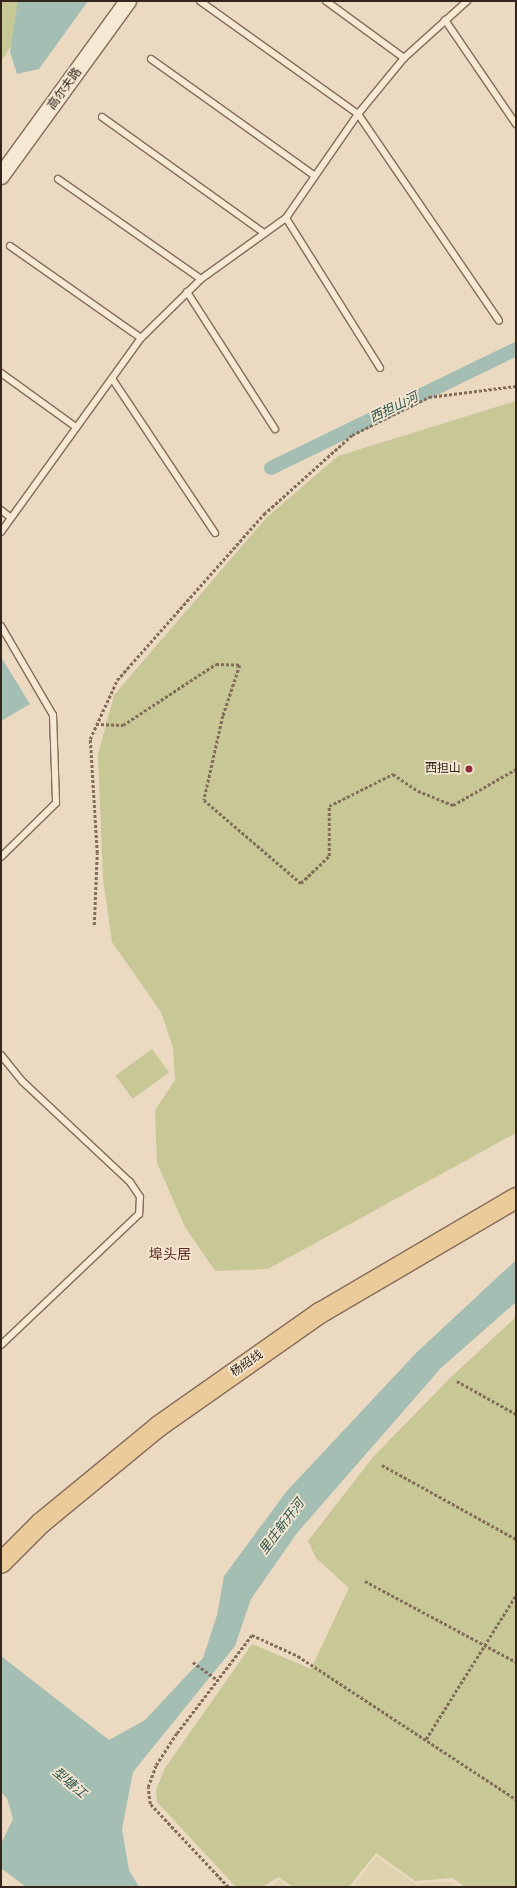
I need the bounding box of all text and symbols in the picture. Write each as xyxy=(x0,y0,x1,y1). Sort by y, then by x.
street label: 高尔夫路 xyxy=(45,65,85,113)
water label: 西担山河 xyxy=(367,390,421,426)
place label: 西担山 xyxy=(425,762,461,776)
marker: 西担山 xyxy=(464,764,474,774)
district label: 埠头居 xyxy=(149,1247,191,1263)
street label: 杨绍线 xyxy=(228,1348,266,1380)
water label: 里庄新开河 xyxy=(256,1496,308,1558)
water label: 型塘江 xyxy=(49,1764,89,1802)

